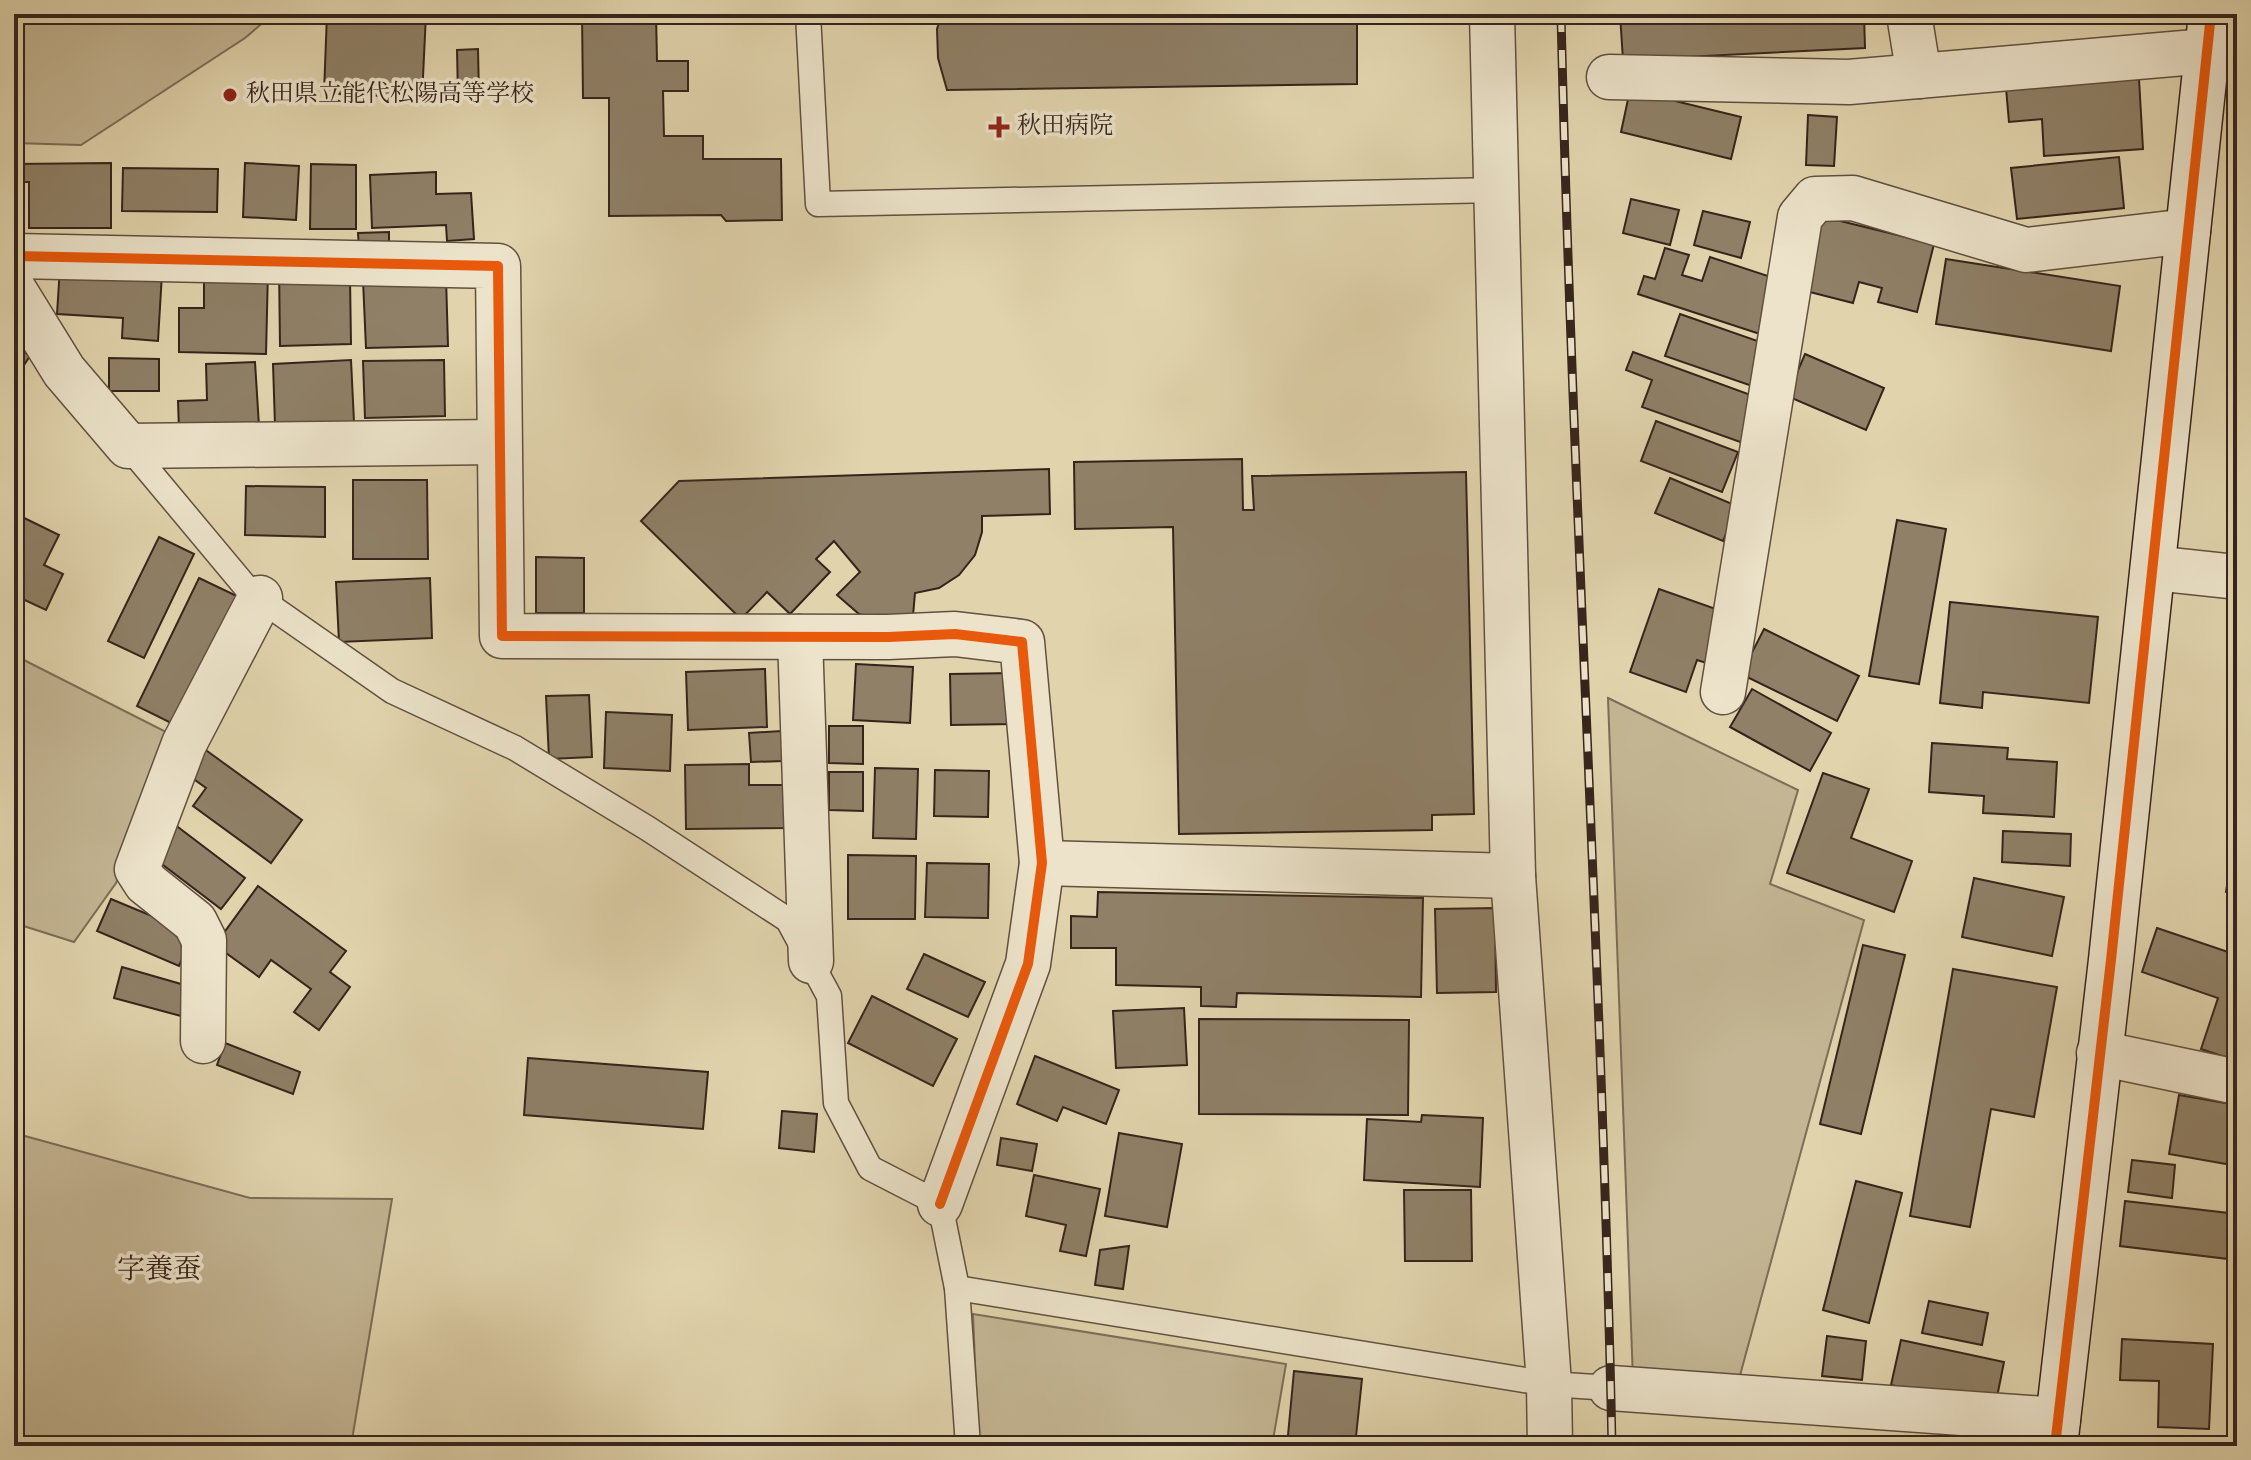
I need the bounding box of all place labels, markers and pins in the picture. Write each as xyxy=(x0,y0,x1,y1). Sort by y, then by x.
place label: 秋田県立能代松陽高等学校 xyxy=(246,80,534,107)
marker: 秋田県立能代松陽高等学校 xyxy=(221,86,239,104)
place label: 秋田病院 xyxy=(1017,112,1113,139)
marker: 秋田病院 xyxy=(988,116,1010,138)

